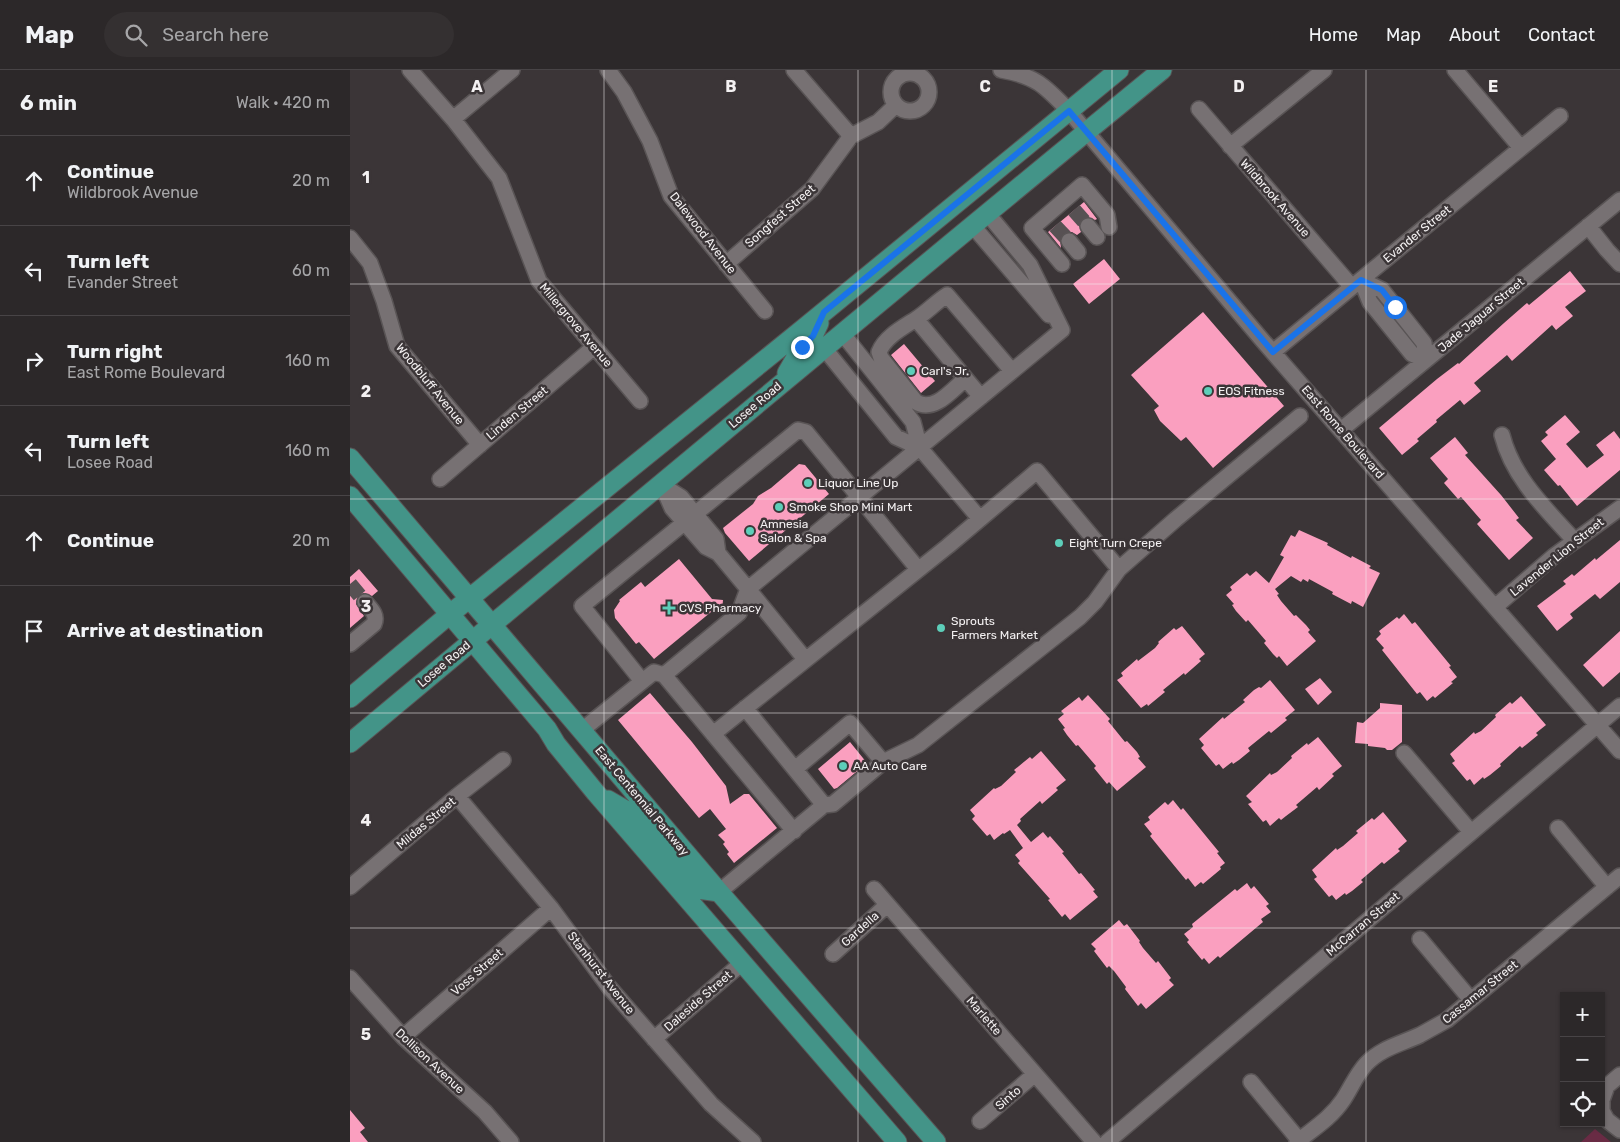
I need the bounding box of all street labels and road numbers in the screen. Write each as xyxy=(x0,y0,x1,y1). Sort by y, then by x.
street label: Wildbrook Avenue xyxy=(1237,156,1313,240)
street label: Songfest Street xyxy=(742,182,818,250)
street label: Dalewood Avenue xyxy=(667,190,739,277)
street label: Evander Street xyxy=(1380,202,1454,266)
street label: Jade Jaguar Street xyxy=(1435,275,1527,355)
street label: Millergrove Avenue xyxy=(537,280,615,370)
street label: Woodbluff Avenue xyxy=(393,341,467,428)
street label: Losee Road xyxy=(726,379,784,431)
street label: Linden Street xyxy=(484,383,551,443)
street label: East Rome Boulevard xyxy=(1299,383,1387,481)
street label: Lavender Lion Street xyxy=(1507,515,1607,599)
street label: Losee Road xyxy=(415,638,473,690)
street label: East Centennial Parkway xyxy=(592,743,692,859)
street label: Mildas Street xyxy=(394,794,459,852)
street label: McCarran Street xyxy=(1324,889,1403,959)
street label: Gardella xyxy=(838,909,882,949)
street label: Stanhurst Avenue xyxy=(565,929,638,1017)
street label: Voss Street xyxy=(448,946,506,998)
street label: Cassamar Street xyxy=(1440,957,1521,1027)
street label: Daleside Street xyxy=(661,968,735,1034)
street label: Marlette xyxy=(963,994,1005,1038)
street label: Dollison Avenue xyxy=(393,1026,467,1097)
street label: Sinto xyxy=(992,1083,1024,1113)

